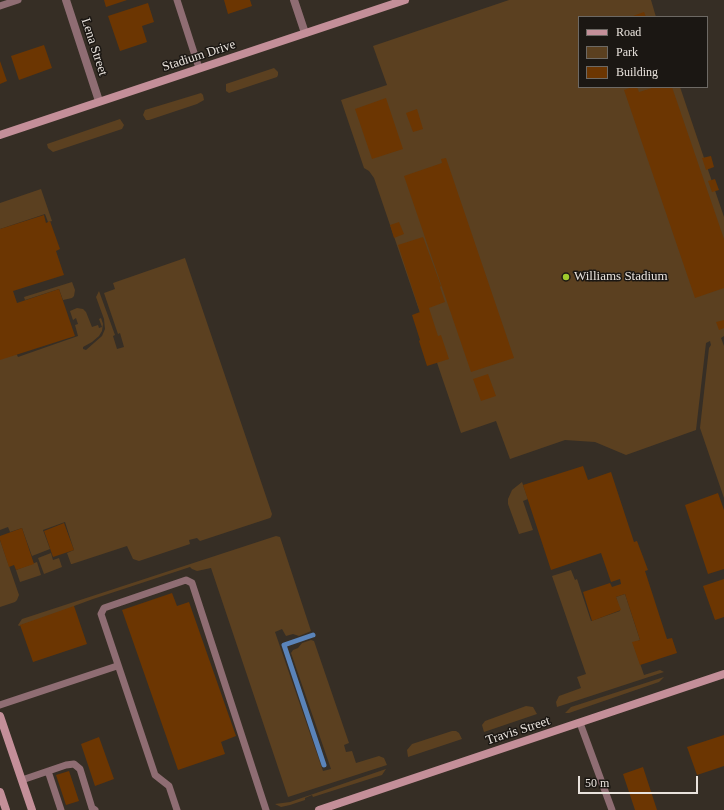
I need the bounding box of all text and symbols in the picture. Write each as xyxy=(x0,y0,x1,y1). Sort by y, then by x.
street label: Lena Street xyxy=(77,16,111,78)
legend xyxy=(578,16,708,88)
text: Road xyxy=(616,25,641,39)
street label: Stadium Drive xyxy=(160,37,238,75)
text: Park xyxy=(616,45,638,59)
text: Building xyxy=(616,65,658,79)
place label: Williams Stadium xyxy=(574,269,668,285)
marker: Williams Stadium xyxy=(561,272,571,282)
street label: Travis Street xyxy=(484,713,552,749)
scale bar xyxy=(580,768,700,794)
text: 50 m xyxy=(585,776,609,790)

